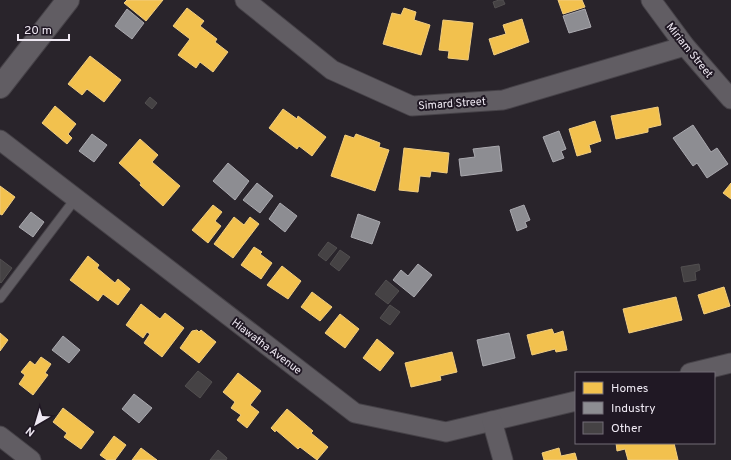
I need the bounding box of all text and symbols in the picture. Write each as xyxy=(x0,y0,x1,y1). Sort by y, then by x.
scale bar xyxy=(18,16,69,42)
street label: Miriam Street xyxy=(663,20,716,81)
text: 20 m xyxy=(24,23,52,39)
street label: Simard Street xyxy=(418,95,486,113)
street label: Hiawatha Avenue xyxy=(228,316,304,378)
legend xyxy=(575,372,715,444)
text: Homes xyxy=(611,381,648,397)
text: Industry xyxy=(611,401,656,417)
north arrow xyxy=(16,404,56,444)
text: Other xyxy=(611,421,643,437)
text: N xyxy=(23,423,38,439)

